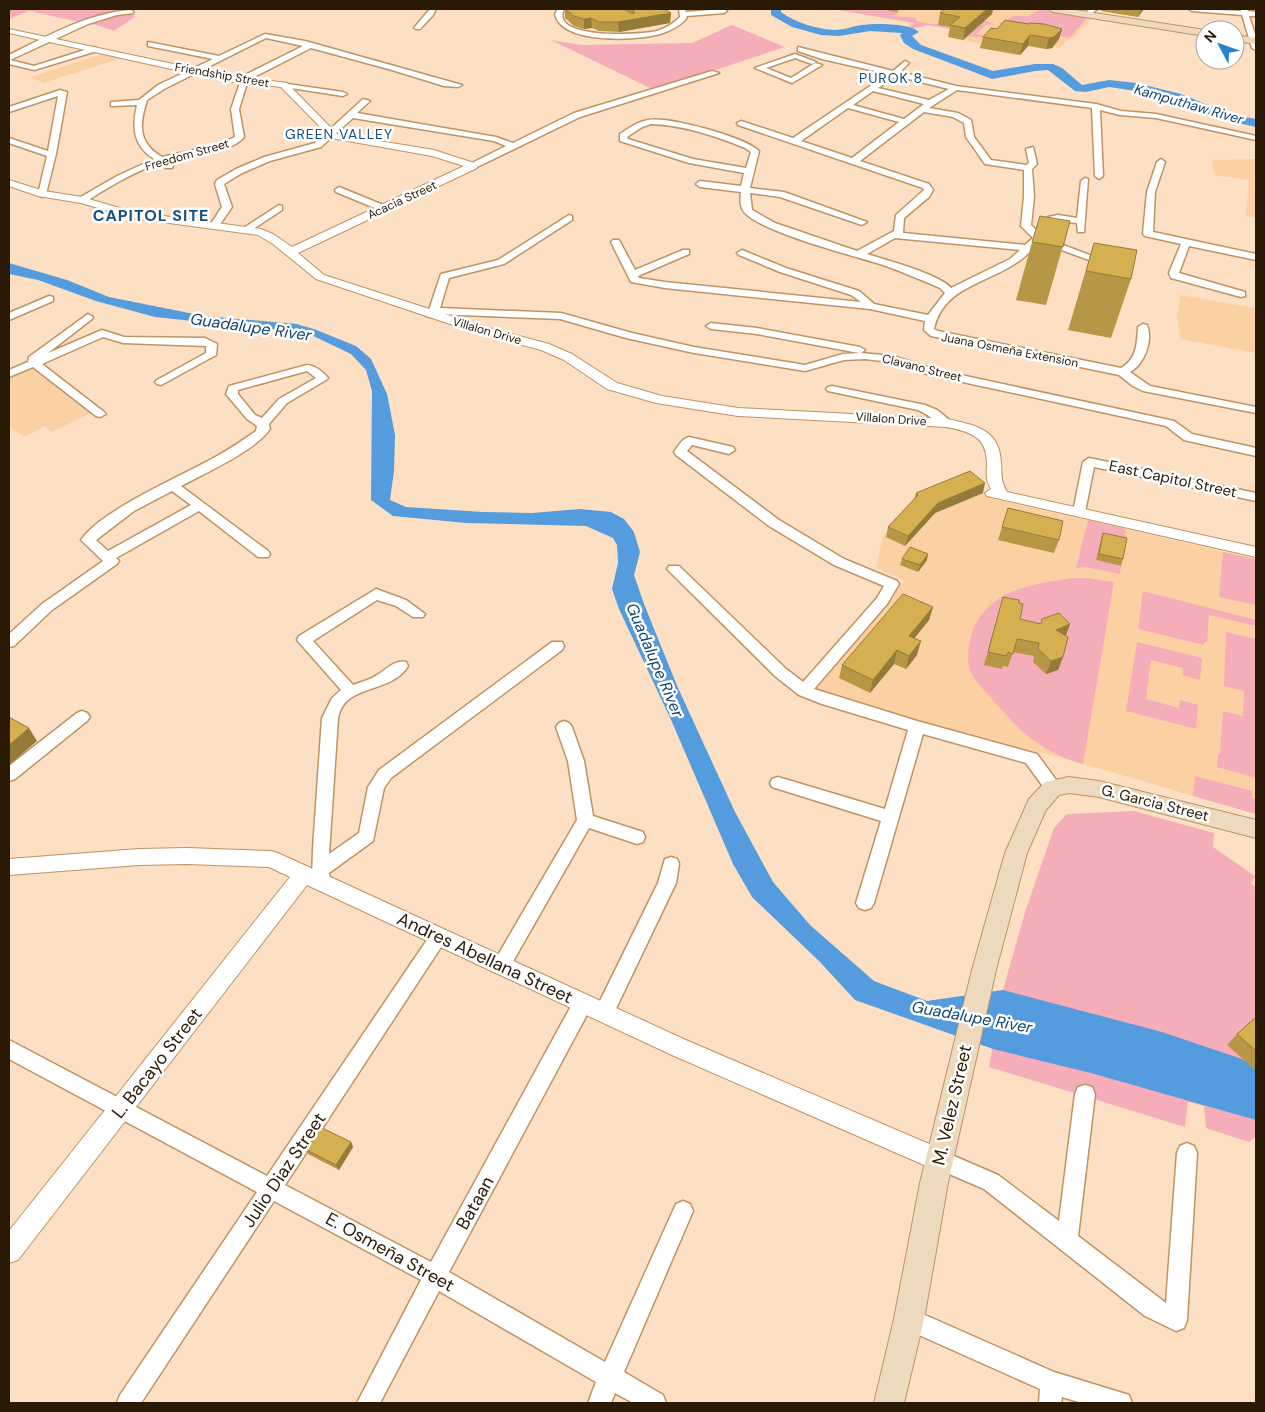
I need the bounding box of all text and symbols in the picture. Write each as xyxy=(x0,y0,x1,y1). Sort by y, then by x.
north arrow xyxy=(1195,20,1245,70)
text: N xyxy=(1200,27,1220,46)
street label: Friendship Street xyxy=(174,59,271,91)
district label: PUROK 8 xyxy=(859,69,923,87)
water label: Kamputhaw River xyxy=(1132,80,1246,128)
district label: GREEN VALLEY xyxy=(285,125,393,143)
street label: Freedom Street xyxy=(143,135,231,175)
street label: Acacia Street xyxy=(365,177,439,223)
district label: CAPITOL SITE xyxy=(93,205,209,226)
water label: Guadalupe River xyxy=(189,308,314,346)
street label: Villalon Drive xyxy=(451,314,524,349)
street label: Juana Osmeña Extension xyxy=(940,329,1080,371)
street label: Clavano Street xyxy=(881,350,964,386)
street label: Villalon Drive xyxy=(855,409,927,429)
street label: East Capitol Street xyxy=(1107,456,1239,502)
water label: Guadalupe River xyxy=(621,600,689,721)
street label: G. Garcia Street xyxy=(1099,780,1211,826)
street label: Andres Abellana Street xyxy=(393,907,577,1009)
water label: Guadalupe River xyxy=(910,996,1035,1038)
street label: L. Bacayo Street xyxy=(106,1003,208,1123)
street label: M. Velez Street xyxy=(926,1042,978,1168)
street label: Julio Diaz Street xyxy=(237,1108,331,1232)
street label: Bataan xyxy=(451,1172,499,1234)
street label: E. Osmeña Street xyxy=(321,1207,459,1297)

